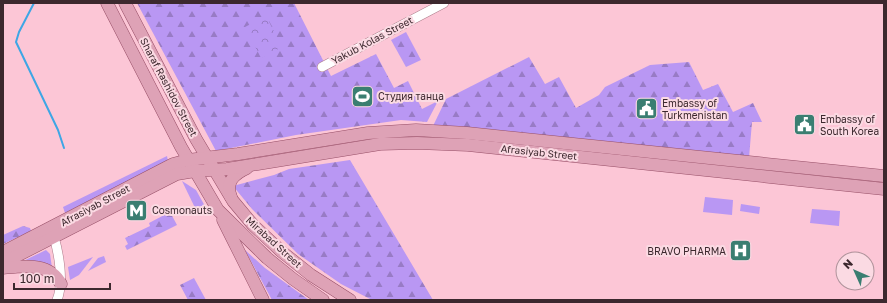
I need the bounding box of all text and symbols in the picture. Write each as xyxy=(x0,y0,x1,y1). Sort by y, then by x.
street label: Yakub Kolas Street xyxy=(329,13,415,67)
street label: Sharaf Rashidov Street xyxy=(138,36,200,138)
sports icon: Студия танца xyxy=(349,83,375,109)
place label: Студия танца xyxy=(378,90,444,102)
public building icon: Embassy of Turkmenistan xyxy=(633,96,659,122)
place label: Embassy of Turkmenistan xyxy=(662,97,727,121)
public building icon: Embassy of South Korea xyxy=(791,112,817,138)
place label: Embassy of South Korea xyxy=(820,113,879,137)
street label: Afrasiyab Street xyxy=(500,142,578,162)
street label: Afrasiyab Street xyxy=(58,182,132,228)
metro station icon: Cosmonauts xyxy=(124,197,150,223)
place label: Cosmonauts xyxy=(152,204,212,216)
street label: Mirabad Street xyxy=(244,214,304,270)
hospital icon: BRAVO PHARMA xyxy=(728,238,754,264)
place label: BRAVO PHARMA xyxy=(647,245,726,257)
north arrow xyxy=(835,251,875,291)
text: N xyxy=(840,256,855,271)
scale bar xyxy=(14,265,110,291)
text: 100 m xyxy=(20,271,54,286)

